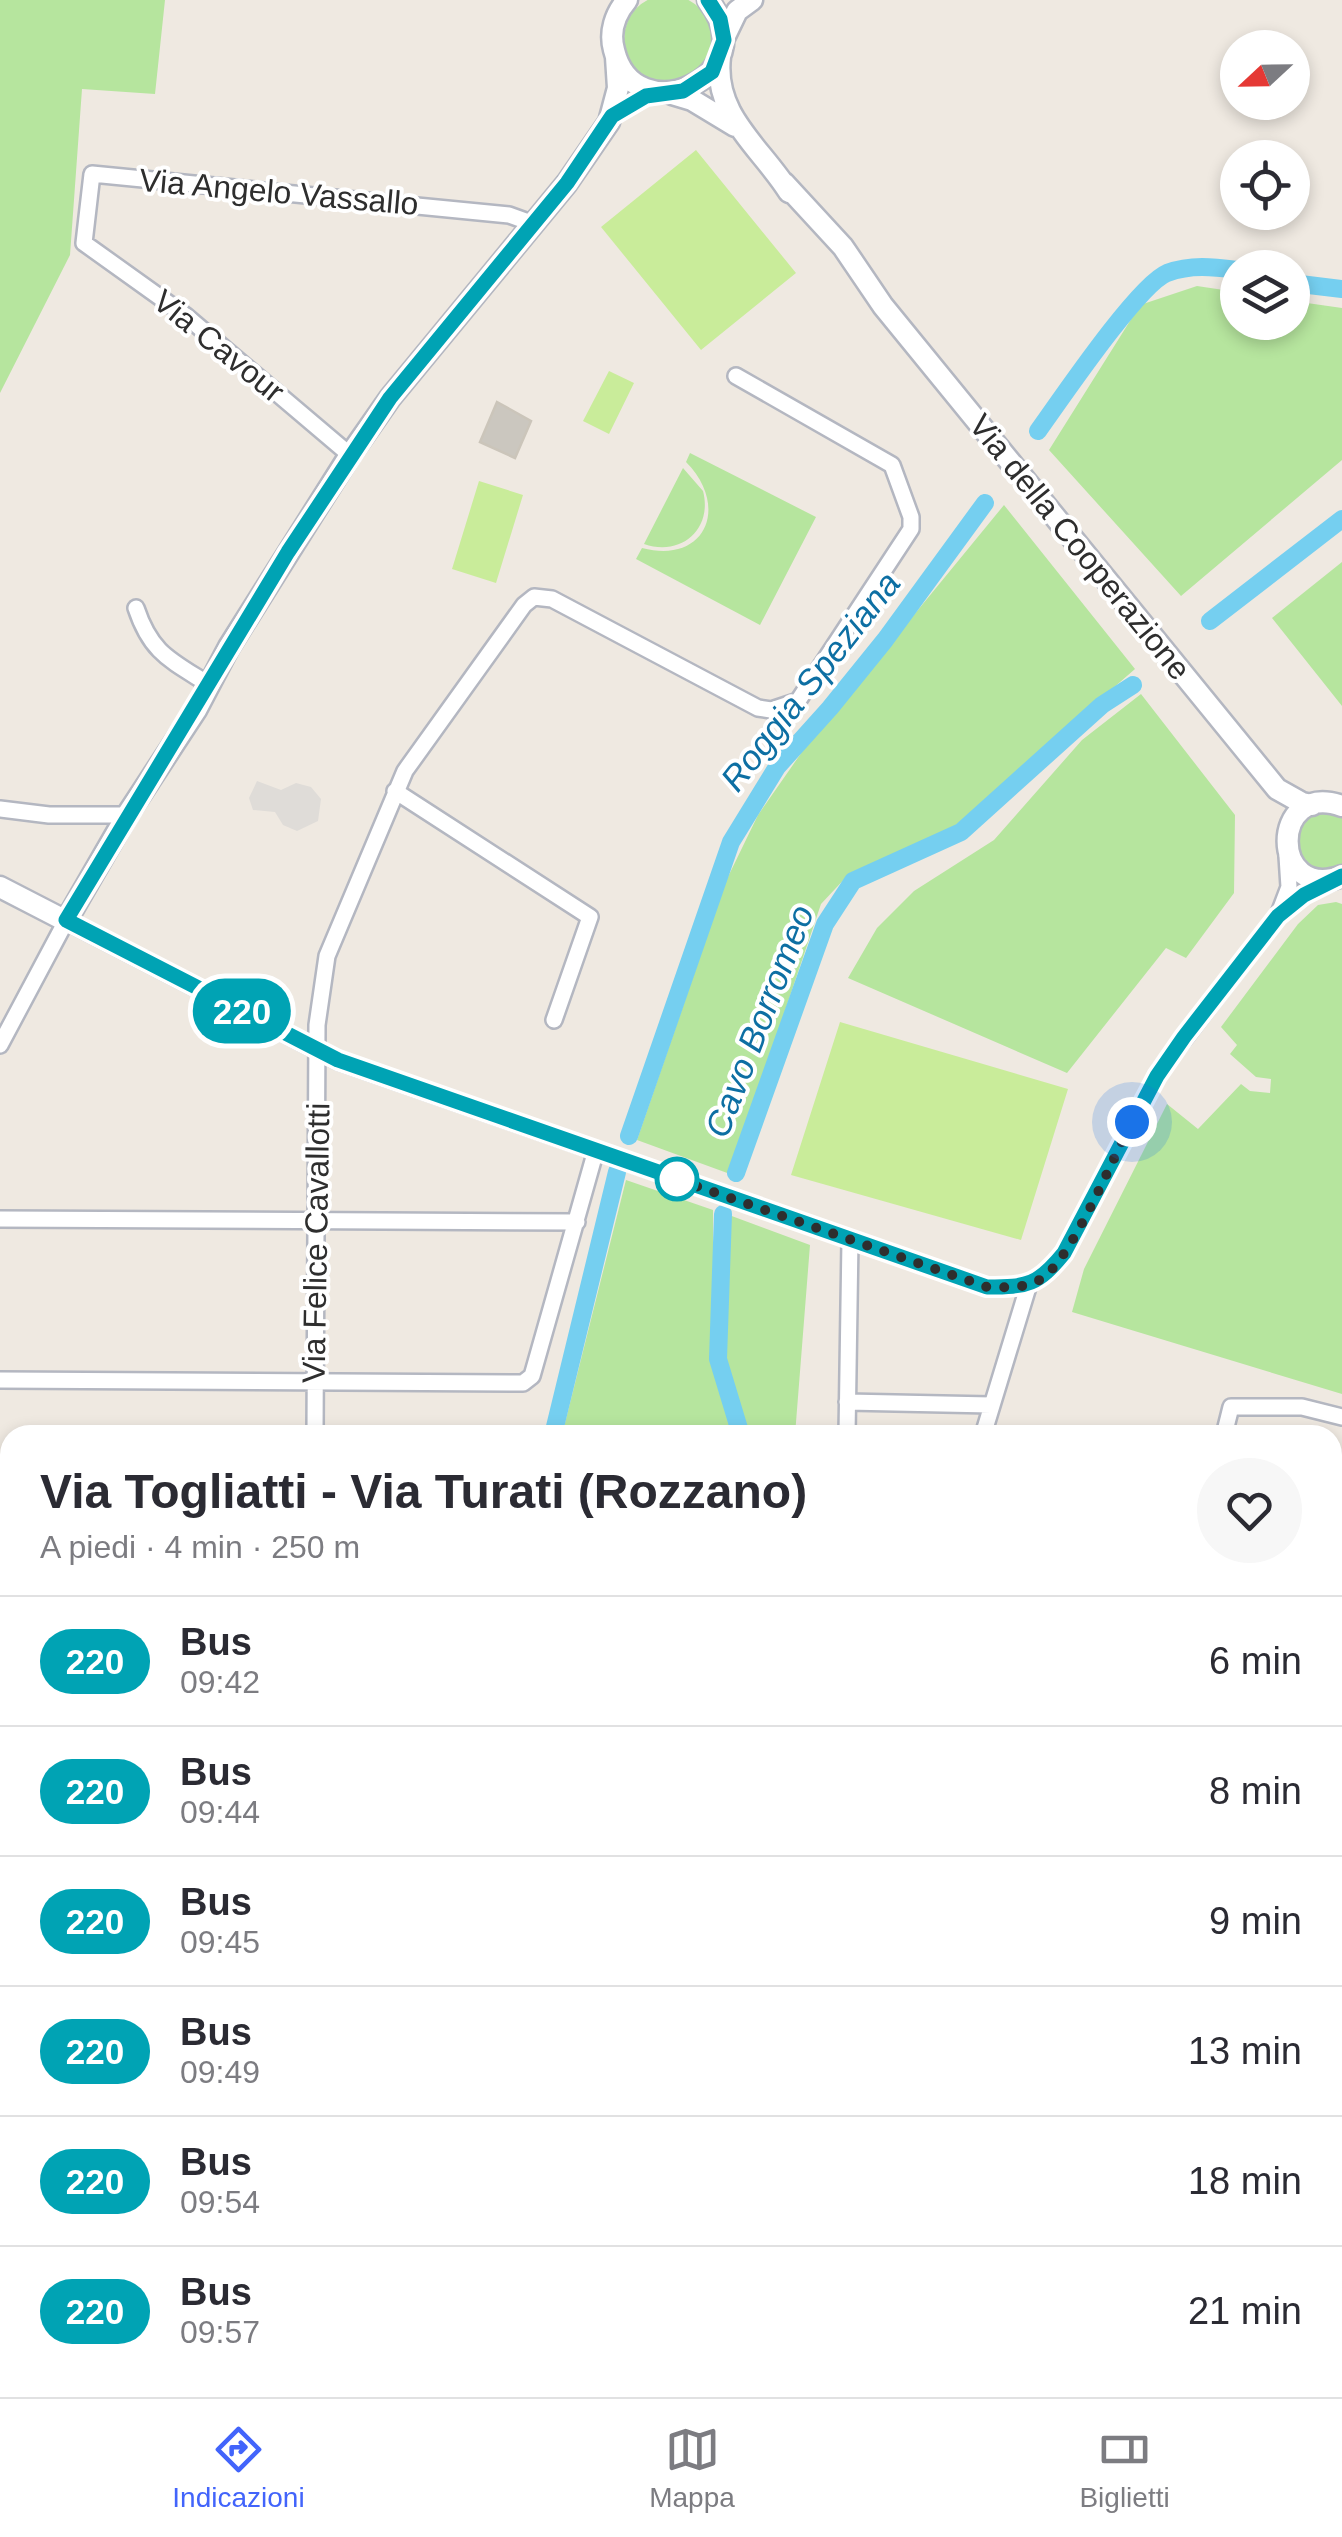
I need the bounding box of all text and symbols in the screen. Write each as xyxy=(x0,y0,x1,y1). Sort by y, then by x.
north arrow xyxy=(1220,30,1310,120)
map controls xyxy=(1220,30,1310,340)
button: locate xyxy=(1220,140,1310,230)
street label: Via Angelo Vassallo xyxy=(138,162,420,222)
button: layers xyxy=(1220,250,1310,340)
street label: Via Cavour xyxy=(146,282,292,410)
street label: Via della Cooperazione xyxy=(962,407,1198,687)
water label: Roggia Speziana xyxy=(713,564,907,798)
water label: Cavo Borromeo xyxy=(697,900,821,1142)
line badge: 220 xyxy=(184,978,300,1044)
text: 220 xyxy=(213,992,271,1031)
your location xyxy=(1107,1097,1157,1147)
street label: Via Felice Cavallotti xyxy=(296,1102,336,1384)
unlabelled marker xyxy=(656,1158,698,1200)
button: heart xyxy=(1197,1458,1302,1563)
text: Via Togliatti - Via Turati (Rozzano) xyxy=(40,1465,807,1518)
text: A piedi · 4 min · 250 m xyxy=(40,1529,360,1565)
text: Bus xyxy=(180,1621,252,1663)
text: 6 min xyxy=(1209,1640,1302,1682)
text: 220 xyxy=(66,1642,124,1681)
text: 09:42 xyxy=(180,1664,260,1700)
text: Bus xyxy=(180,1751,252,1793)
text: 8 min xyxy=(1209,1770,1302,1812)
text: 220 xyxy=(66,1772,124,1811)
text: 09:44 xyxy=(180,1794,260,1830)
text: Bus xyxy=(180,1881,252,1923)
text: 9 min xyxy=(1209,1900,1302,1942)
text: 220 xyxy=(66,1902,124,1941)
text: 09:45 xyxy=(180,1924,260,1960)
text: Bus xyxy=(180,2011,252,2053)
text: 13 min xyxy=(1188,2030,1302,2072)
text: 220 xyxy=(66,2032,124,2071)
text: 09:49 xyxy=(180,2054,260,2090)
text: Bus xyxy=(180,2141,252,2183)
text: 18 min xyxy=(1188,2160,1302,2202)
text: 220 xyxy=(66,2162,124,2201)
text: 09:54 xyxy=(180,2184,260,2220)
text: Bus xyxy=(180,2271,252,2313)
text: 21 min xyxy=(1188,2290,1302,2332)
text: 220 xyxy=(66,2292,124,2331)
text: 09:57 xyxy=(180,2314,260,2350)
tab: Indicazioni xyxy=(172,2422,305,2514)
tab: Mappa xyxy=(649,2422,735,2514)
tab: Biglietti xyxy=(1079,2422,1170,2514)

